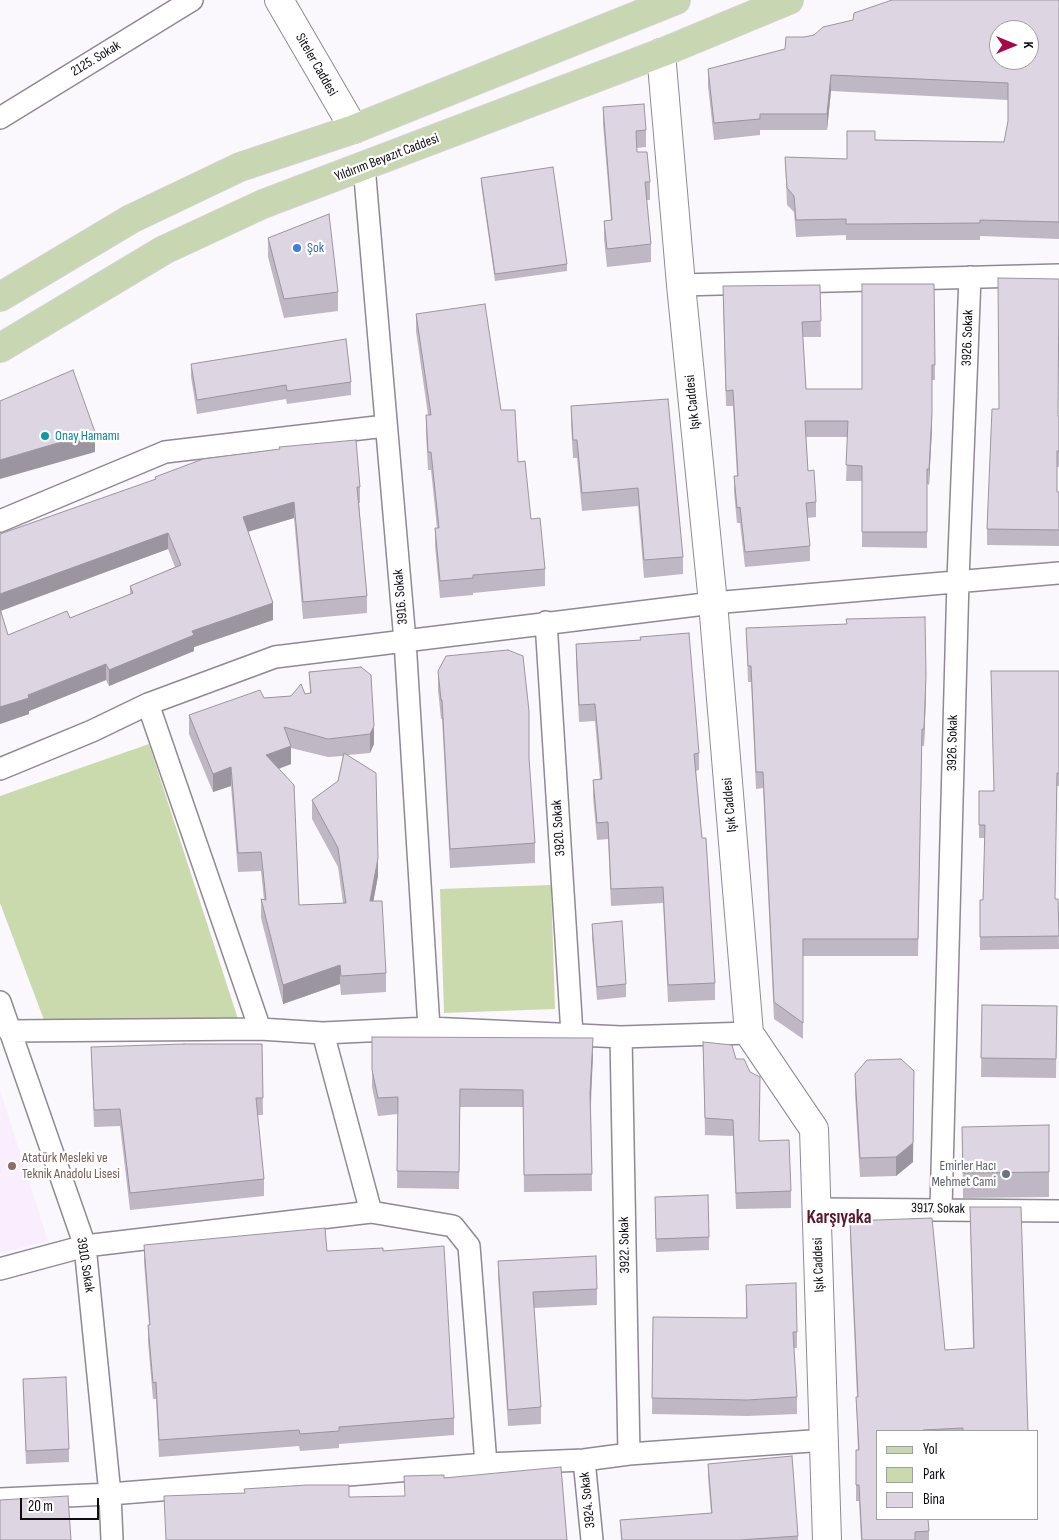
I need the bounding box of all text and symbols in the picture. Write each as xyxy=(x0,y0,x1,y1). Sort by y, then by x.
north arrow xyxy=(989,20,1039,70)
street label: Siteler Caddesi xyxy=(291,31,341,99)
street label: 2125. Sokak xyxy=(68,38,124,80)
text: K xyxy=(1020,42,1037,48)
street label: Yıldırım Beyazıt Caddesi xyxy=(333,130,441,186)
place label: Şok xyxy=(307,240,324,256)
marker: Şok xyxy=(291,242,303,254)
street label: 3926. Sokak xyxy=(959,310,977,366)
street label: Işık Caddesi xyxy=(682,374,704,430)
place label: Onay Hamamı xyxy=(55,428,119,444)
marker: Onay Hamamı xyxy=(39,430,51,442)
street label: 3916. Sokak xyxy=(390,569,412,625)
street label: 3926. Sokak xyxy=(944,715,962,771)
street label: Işık Caddesi xyxy=(719,777,741,833)
street label: 3920. Sokak xyxy=(549,799,569,857)
place label: Atatürk Mesleki ve Teknik Anadolu Lisesi xyxy=(22,1150,120,1182)
place label: Emirler Hacı Mehmet Cami xyxy=(931,1158,996,1190)
marker: Atatürk Mesleki ve Teknik Anadolu Lisesi xyxy=(6,1160,18,1172)
marker: Emirler Hacı Mehmet Cami xyxy=(1000,1168,1012,1180)
street label: 3917. Sokak xyxy=(911,1200,965,1218)
district label: Karşıyaka xyxy=(807,1207,871,1229)
street label: 3922. Sokak xyxy=(616,1217,634,1273)
street label: 3910. Sokak xyxy=(72,1236,98,1294)
street label: Işık Caddesi xyxy=(810,1237,828,1293)
legend xyxy=(876,1430,1039,1520)
text: Yol xyxy=(923,1440,938,1459)
text: Park xyxy=(923,1465,945,1484)
street label: 3924. Sokak xyxy=(577,1471,599,1529)
scale bar xyxy=(22,1488,101,1520)
text: Bina xyxy=(923,1490,945,1509)
text: 20 m xyxy=(28,1497,53,1516)

